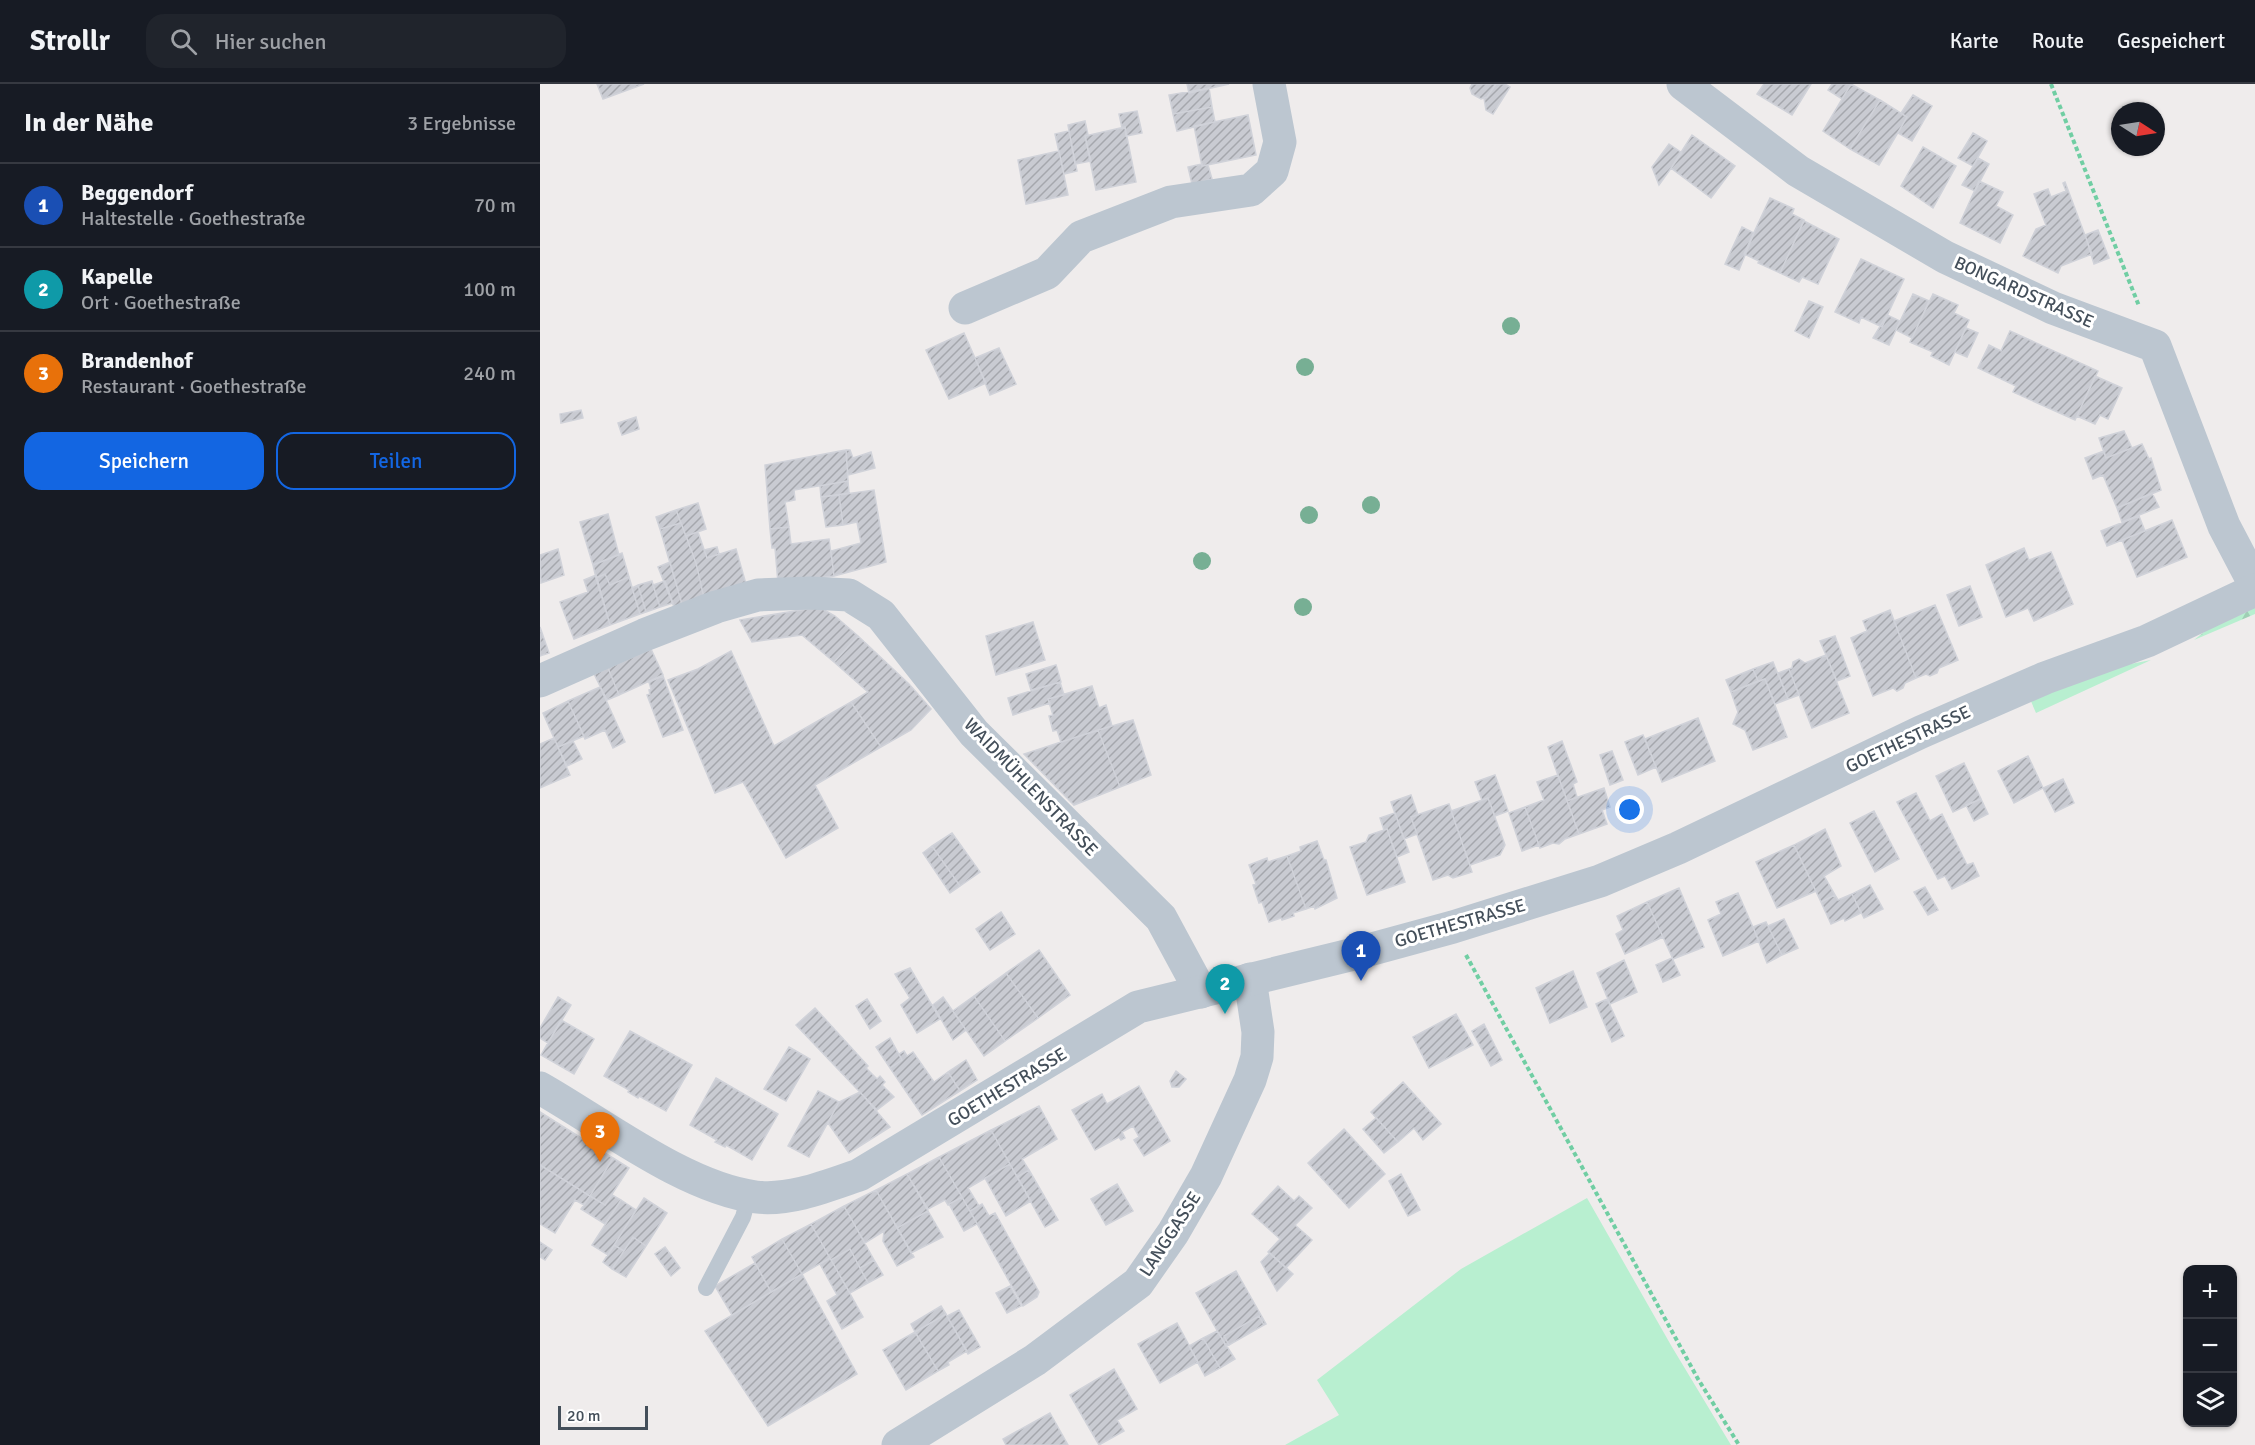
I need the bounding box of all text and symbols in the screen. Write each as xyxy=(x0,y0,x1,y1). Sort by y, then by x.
search box xyxy=(146,14,566,68)
text: Strollr xyxy=(30,24,110,58)
icon: search xyxy=(167,25,200,58)
text: Hier suchen xyxy=(215,28,327,55)
text: Karte xyxy=(1950,28,1999,54)
text: Route xyxy=(2032,28,2084,54)
text: Gespeichert xyxy=(2117,28,2225,54)
north arrow xyxy=(2111,102,2165,156)
text: In der Nähe xyxy=(24,107,154,139)
text: 3 Ergebnisse xyxy=(407,111,516,136)
text: Beggendorf xyxy=(81,179,193,206)
text: 1 xyxy=(38,193,49,218)
text: 70 m xyxy=(474,193,516,218)
text: Haltestelle · Goethestraße xyxy=(81,206,306,231)
street label: BONGARDSTRASSE xyxy=(1951,251,2097,333)
text: Kapelle xyxy=(81,263,153,290)
text: 2 xyxy=(38,277,49,302)
text: 100 m xyxy=(463,277,516,302)
text: Ort · Goethestraße xyxy=(81,290,241,315)
text: Brandenhof xyxy=(81,347,192,374)
text: 3 xyxy=(38,361,49,386)
text: 240 m xyxy=(463,361,516,386)
text: Restaurant · Goethestraße xyxy=(81,374,307,399)
button: Speichern xyxy=(24,432,264,490)
button: Teilen xyxy=(276,432,516,490)
street label: GOETHESTRASSE xyxy=(1842,700,1974,778)
street label: WAIDMÜHLENSTRASSE xyxy=(959,713,1103,861)
your location xyxy=(1615,795,1644,824)
street label: GOETHESTRASSE xyxy=(1392,894,1528,952)
pin: 1 xyxy=(1342,932,1380,981)
pin: 2 xyxy=(1206,964,1244,1014)
street label: GOETHESTRASSE xyxy=(943,1043,1071,1131)
pin: 3 xyxy=(580,1112,620,1162)
street label: LANGGASSE xyxy=(1134,1187,1206,1281)
map controls xyxy=(2183,1265,2237,1427)
button: + xyxy=(2183,1265,2237,1319)
button: − xyxy=(2183,1319,2237,1373)
button: layers xyxy=(2183,1373,2237,1427)
scale bar xyxy=(558,1403,648,1430)
text: 20 m xyxy=(567,1406,601,1426)

